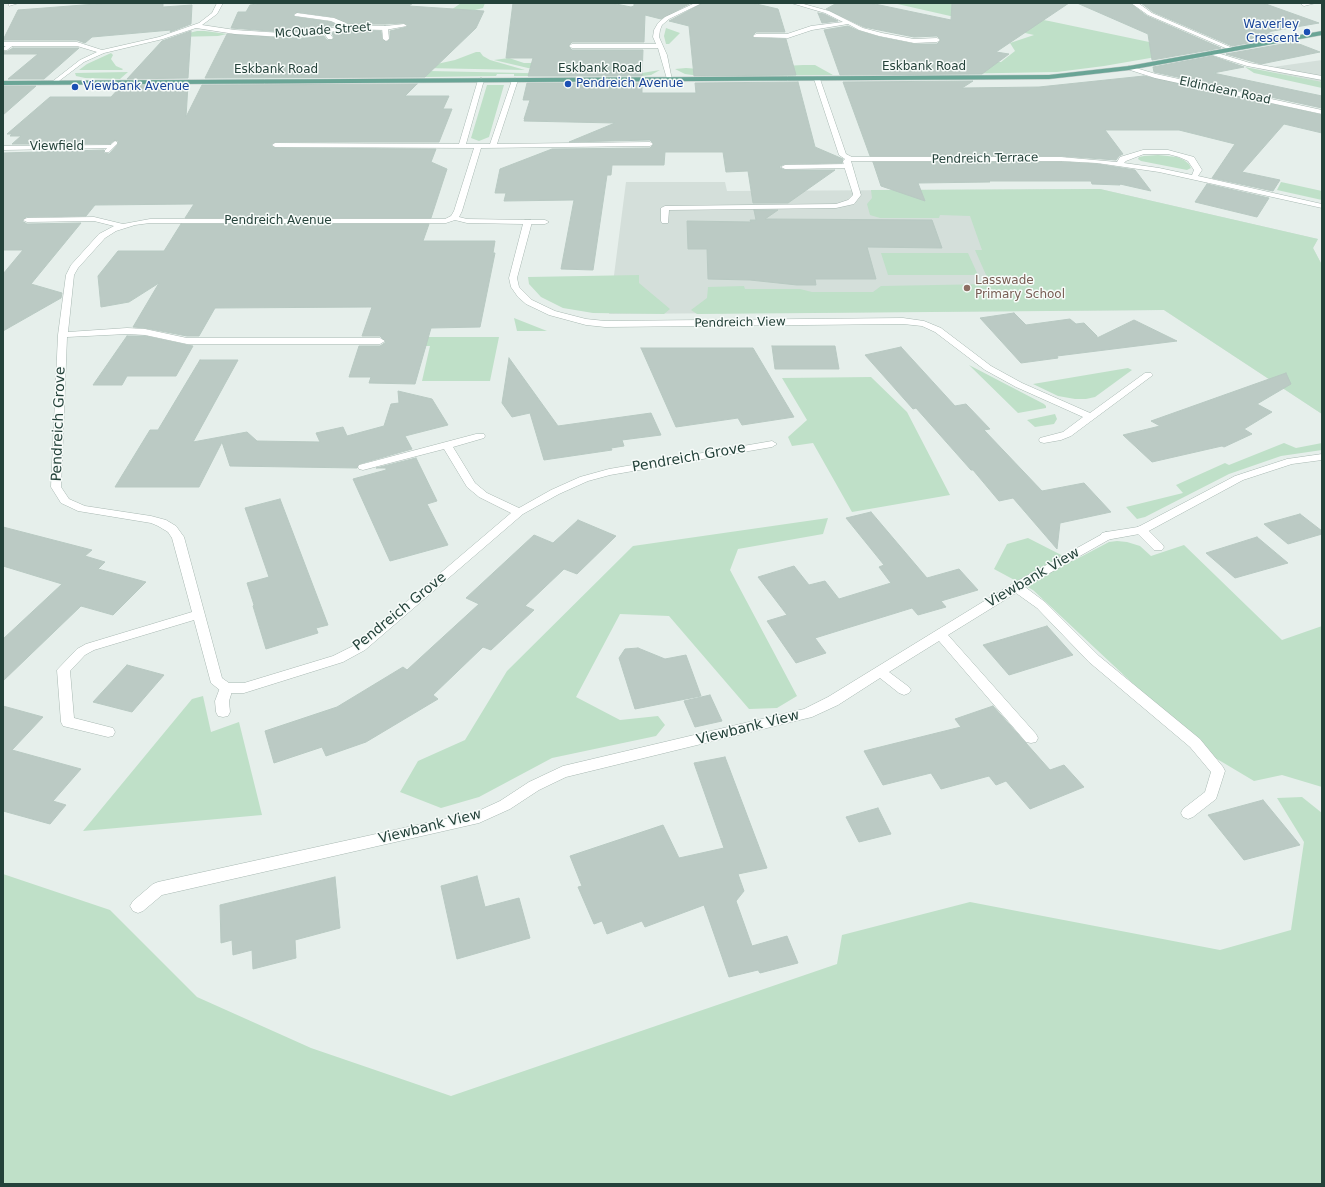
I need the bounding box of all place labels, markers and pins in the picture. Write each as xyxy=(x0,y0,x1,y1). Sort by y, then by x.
place label: Waverley Crescent xyxy=(1243,18,1299,46)
marker: Waverley Crescent xyxy=(1302,27,1312,37)
place label: Pendreich Avenue xyxy=(576,77,683,91)
marker: Pendreich Avenue xyxy=(563,79,573,89)
place label: Viewbank Avenue xyxy=(83,80,189,94)
marker: Viewbank Avenue xyxy=(70,82,80,92)
place label: Lasswade Primary School xyxy=(975,274,1065,302)
marker: Lasswade Primary School xyxy=(962,283,972,293)

